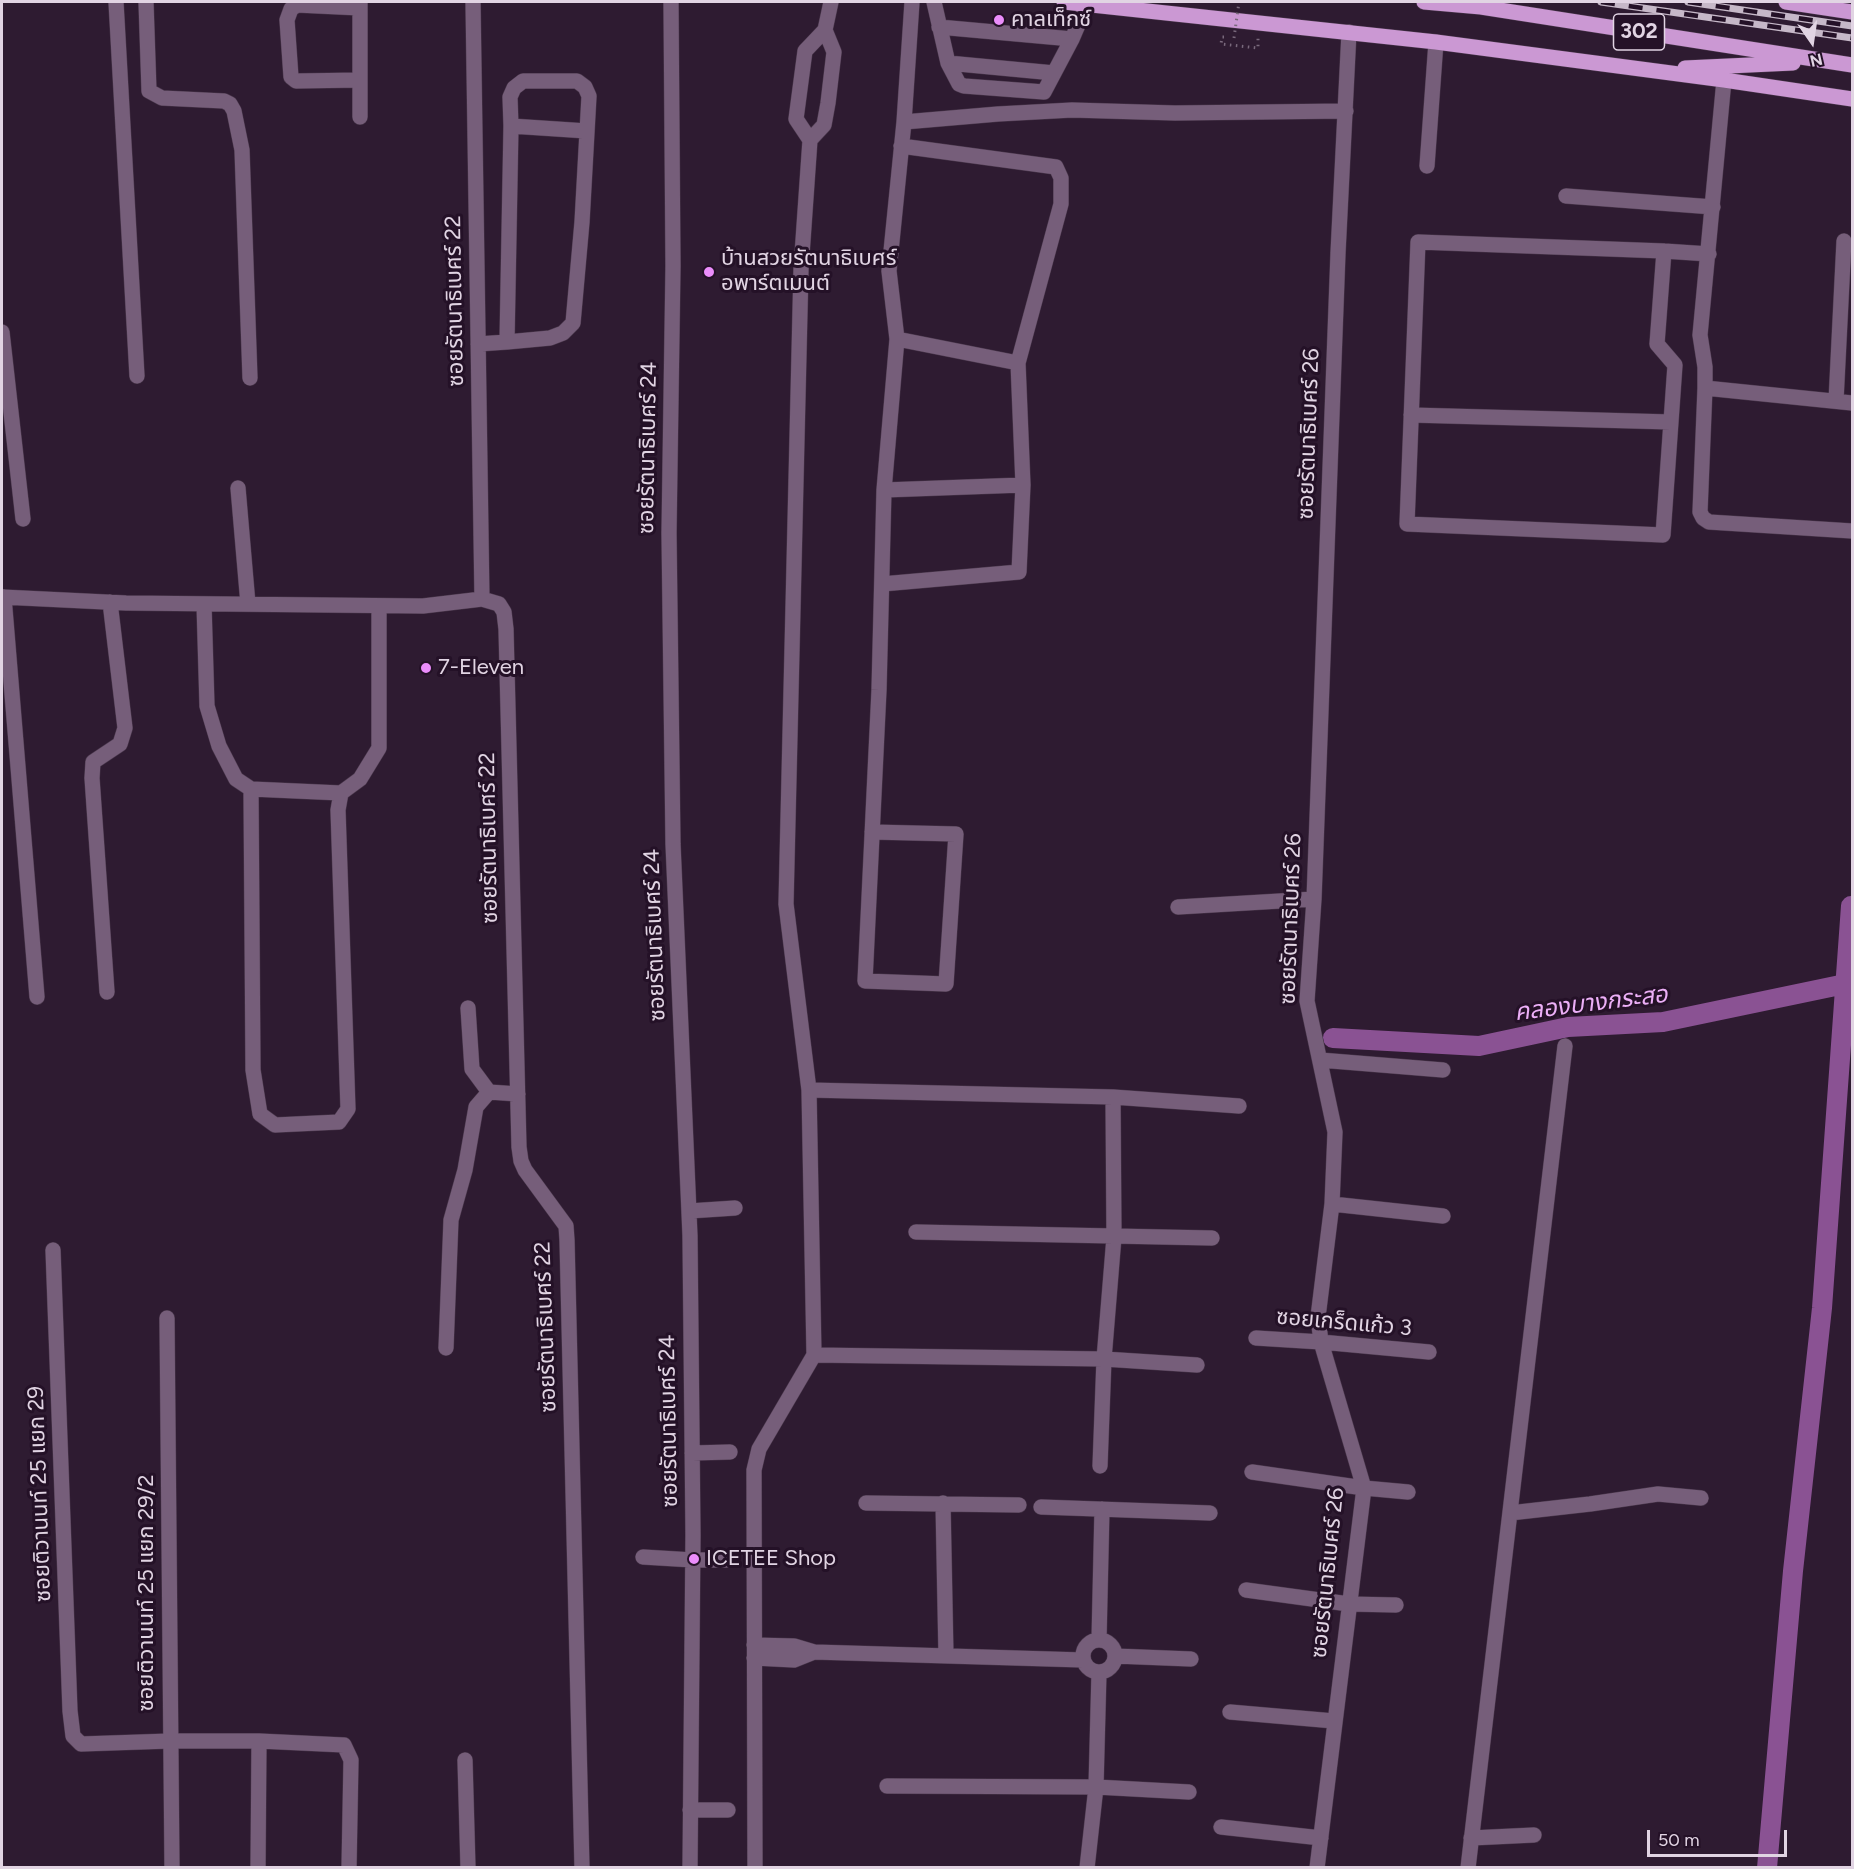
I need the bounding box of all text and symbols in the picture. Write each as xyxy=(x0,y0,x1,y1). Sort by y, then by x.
place label: คาลเท็กซ์ xyxy=(1011,7,1091,33)
north arrow xyxy=(1782,12,1842,72)
marker: คาลเท็กซ์ xyxy=(992,13,1006,27)
road number: 302 xyxy=(1614,14,1664,50)
text: N xyxy=(1808,49,1824,71)
street label: ซอยรัตนาธิเบศร์ 22 xyxy=(440,215,470,387)
place label: บ้านสวยรัตนาธิเบศร์ อพาร์ตเมนต์ xyxy=(721,246,896,298)
marker: บ้านสวยรัตนาธิเบศร์ อพาร์ตเมนต์ xyxy=(702,265,716,279)
street label: ซอยรัตนาธิเบศร์ 26 xyxy=(1293,348,1325,520)
street label: ซอยรัตนาธิเบศร์ 24 xyxy=(633,362,663,534)
place label: 7-Eleven xyxy=(438,655,524,681)
marker: 7-Eleven xyxy=(419,661,433,675)
street label: ซอยรัตนาธิเบศร์ 22 xyxy=(474,752,504,924)
street label: ซอยรัตนาธิเบศร์ 26 xyxy=(1275,833,1307,1005)
street label: ซอยรัตนาธิเบศร์ 24 xyxy=(639,848,671,1022)
water label: คลองบางกระสอ xyxy=(1513,980,1669,1028)
street label: ซอยรัตนาธิเบศร์ 22 xyxy=(530,1241,562,1413)
street label: ซอยเกร็ดแก้ว 3 xyxy=(1275,1304,1413,1342)
street label: ซอยรัตนาธิเบศร์ 24 xyxy=(654,1335,684,1507)
street label: ซอยติวานนท์ 25 แยก 29 xyxy=(23,1386,57,1602)
street label: ซอยติวานนท์ 25 แยก 29/2 xyxy=(134,1474,160,1712)
street label: ซอยรัตนาธิเบศร์ 26 xyxy=(1306,1486,1350,1660)
place label: ICETEE Shop xyxy=(706,1546,836,1572)
marker: ICETEE Shop xyxy=(687,1552,701,1566)
scale bar xyxy=(1650,1818,1790,1856)
text: 50 m xyxy=(1658,1829,1700,1851)

